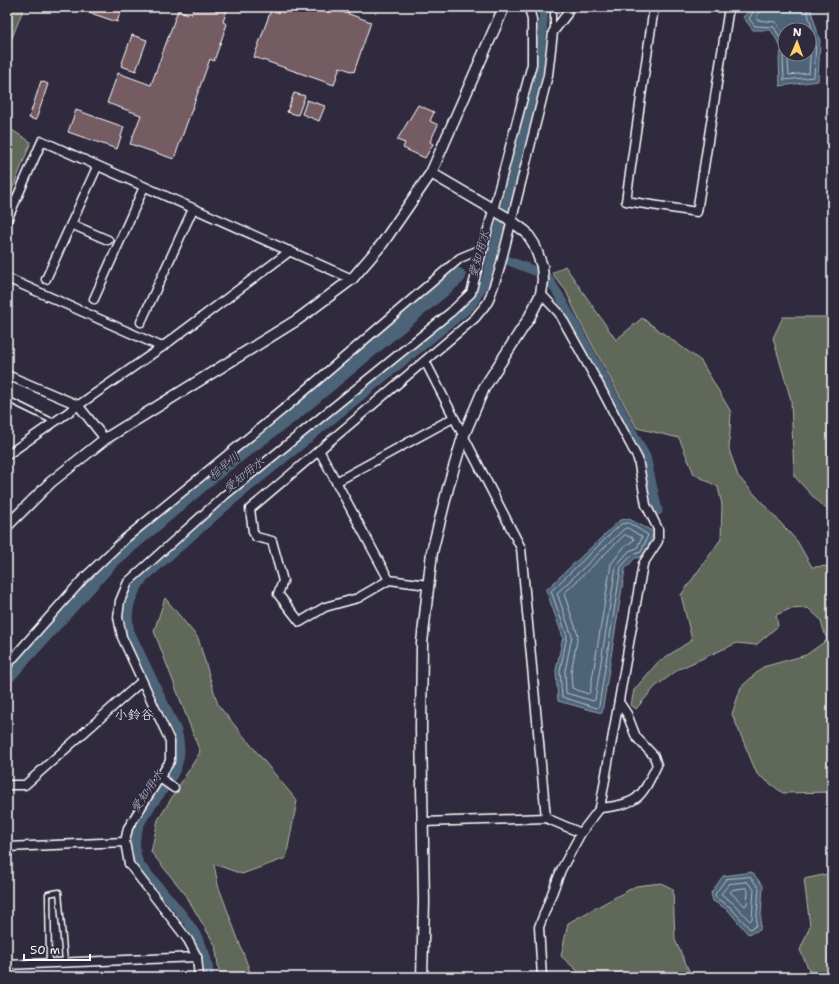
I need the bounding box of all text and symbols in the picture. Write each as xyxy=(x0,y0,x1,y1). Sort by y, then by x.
north arrow xyxy=(777,22,817,62)
text: N xyxy=(793,25,802,40)
water label: 愛知用水 xyxy=(465,229,493,279)
water label: 稲早川 xyxy=(205,448,243,484)
water label: 愛知用水 xyxy=(220,454,268,496)
district label: 小鈴谷 xyxy=(114,706,154,723)
water label: 愛知用水 xyxy=(127,767,167,815)
scale bar xyxy=(24,936,90,962)
text: 50 m xyxy=(30,942,60,958)

